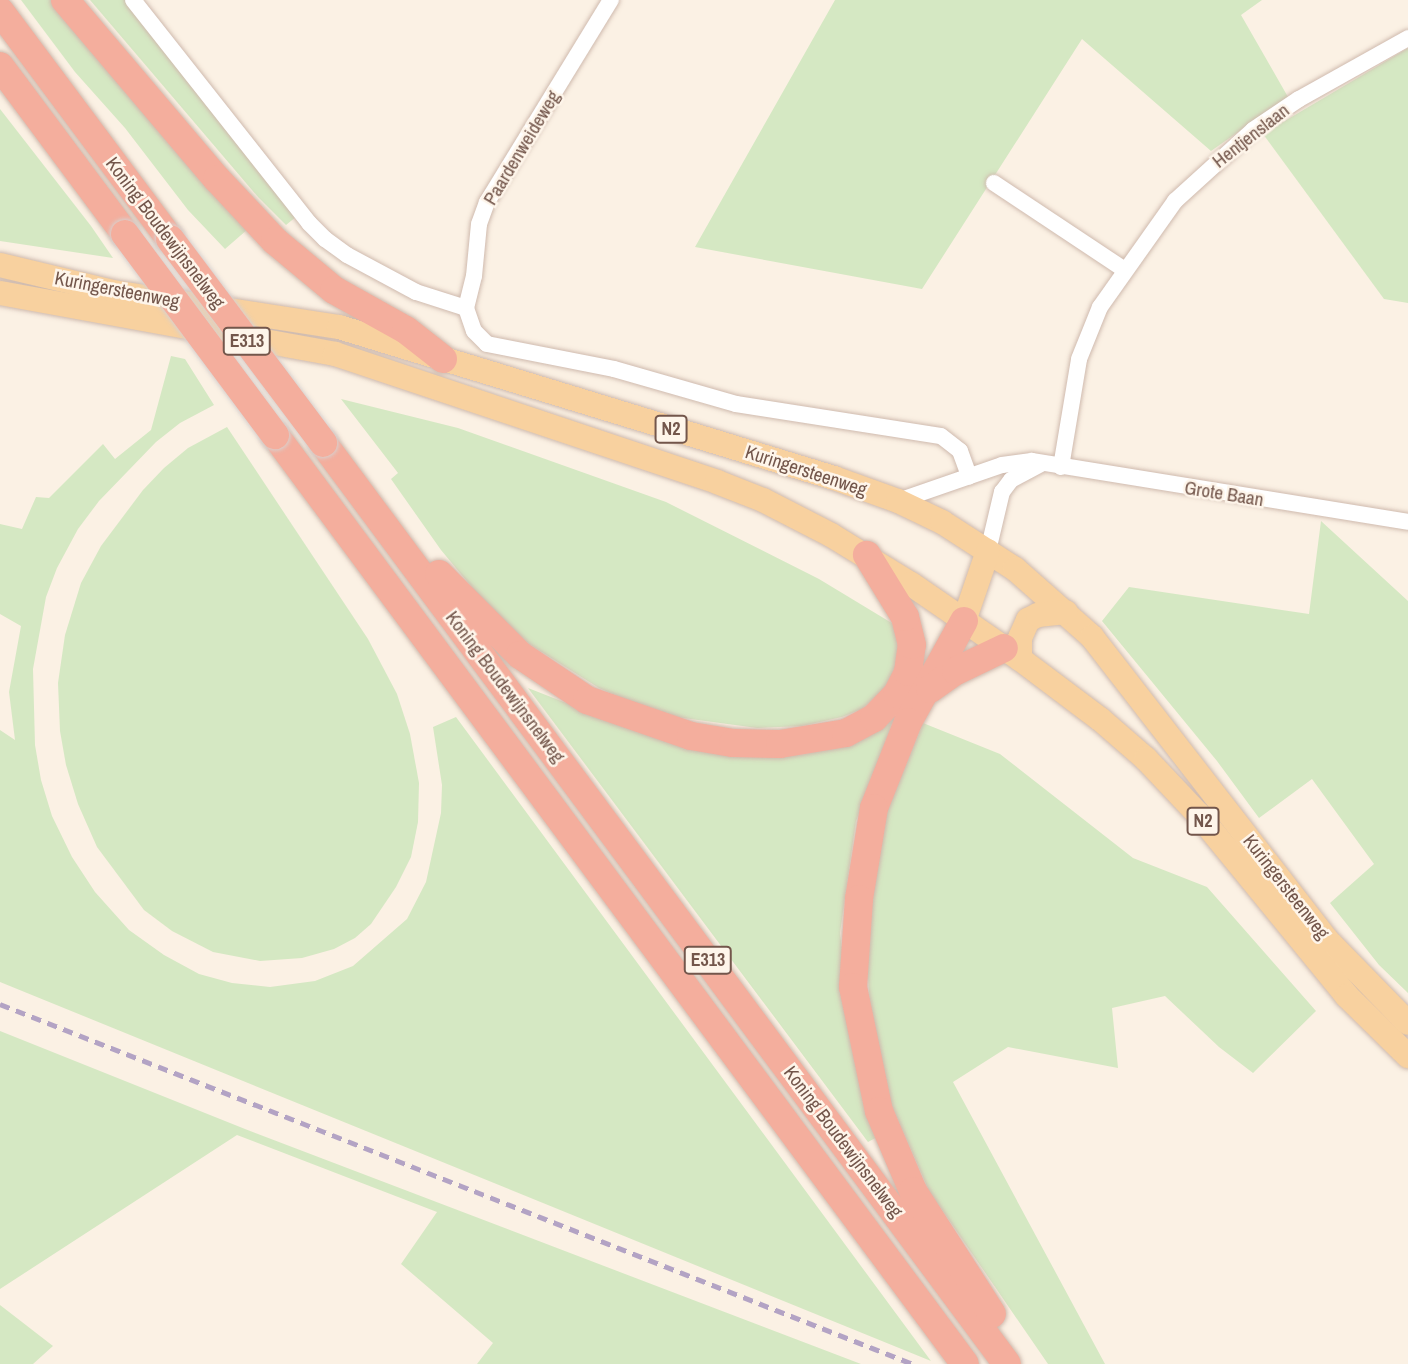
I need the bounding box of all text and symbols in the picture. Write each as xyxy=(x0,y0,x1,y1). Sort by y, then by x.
street label: Paardenweideweg xyxy=(479,87,565,209)
street label: Hentjenslaan xyxy=(1208,99,1294,173)
street label: Koning Boudewijnsnelweg xyxy=(101,153,229,313)
street label: Kuringersteenweg xyxy=(53,267,181,313)
road number: E313 xyxy=(222,326,272,356)
road number: N2 xyxy=(654,414,688,444)
street label: Kuringersteenweg xyxy=(742,441,870,501)
street label: Grote Baan xyxy=(1183,477,1265,511)
street label: Koning Boudewijnsnelweg xyxy=(441,607,569,767)
road number: N2 xyxy=(1186,806,1220,836)
street label: Kuringersteenweg xyxy=(1238,830,1334,944)
road number: E313 xyxy=(684,945,732,974)
street label: Koning Boudewijnsnelweg xyxy=(779,1062,907,1222)

